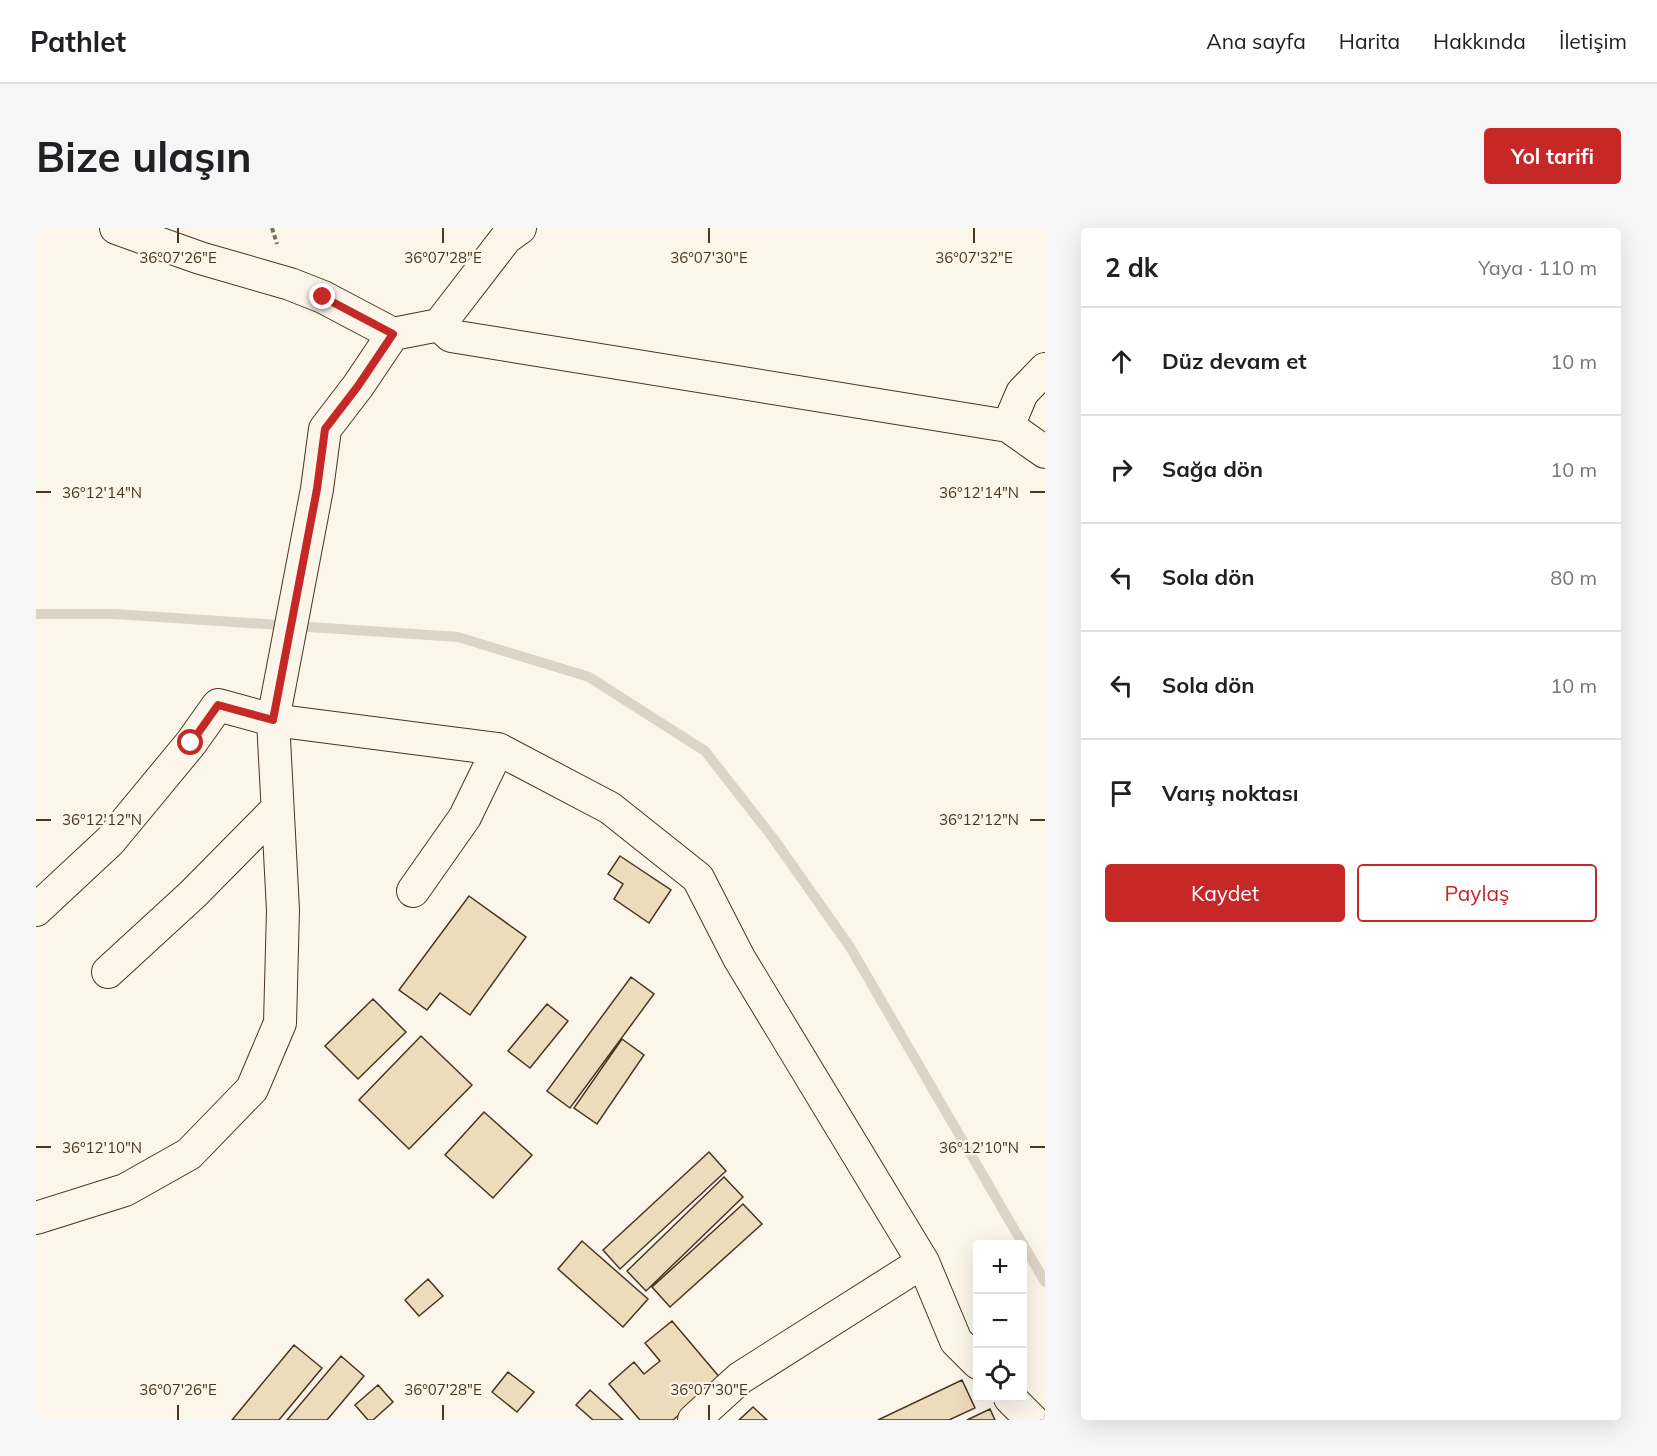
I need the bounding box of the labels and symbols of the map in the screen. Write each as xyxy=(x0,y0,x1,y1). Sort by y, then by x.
text: 36°07'26"E xyxy=(139,248,217,267)
text: 36°07'28"E xyxy=(404,248,482,267)
text: 36°07'30"E xyxy=(670,248,748,267)
text: 36°07'32"E xyxy=(935,248,1013,267)
route end xyxy=(309,283,335,309)
text: 36°12'14"N xyxy=(62,483,142,502)
text: 36°12'14"N xyxy=(939,483,1019,502)
route start xyxy=(177,729,203,755)
text: 36°12'12"N xyxy=(62,810,142,829)
text: 36°12'12"N xyxy=(939,810,1019,829)
text: 36°12'10"N xyxy=(62,1138,142,1157)
text: 36°12'10"N xyxy=(939,1138,1019,1157)
text: 36°07'26"E xyxy=(139,1380,217,1399)
text: 36°07'28"E xyxy=(404,1380,482,1399)
text: 36°07'30"E xyxy=(670,1380,748,1399)

